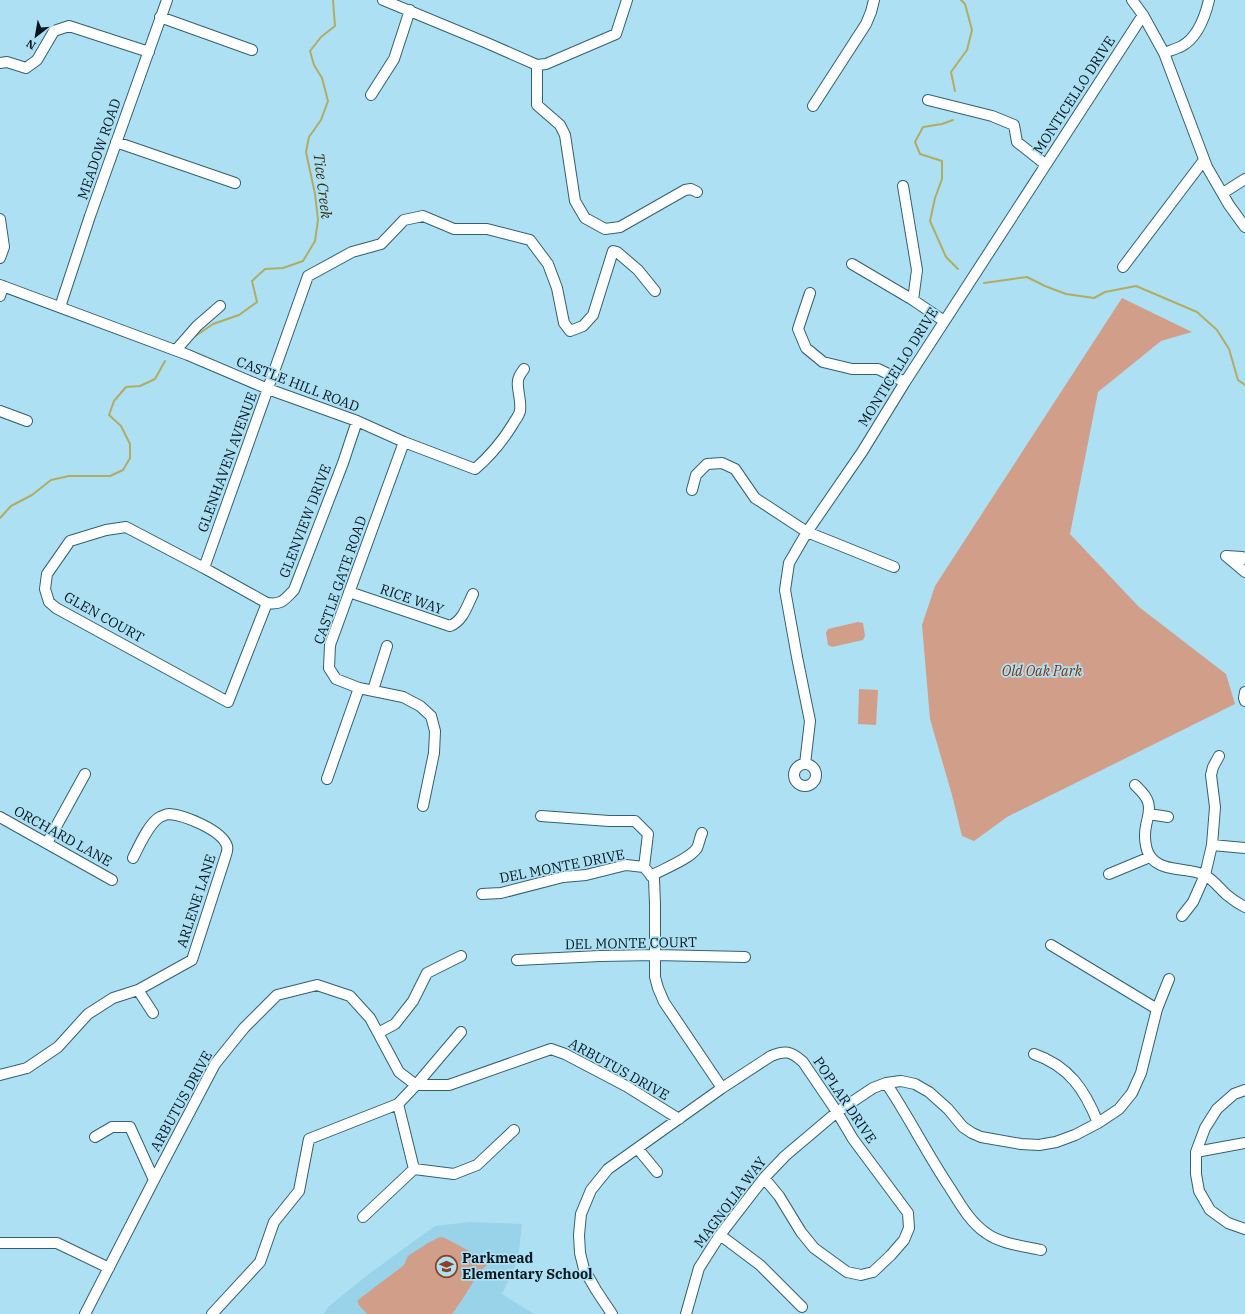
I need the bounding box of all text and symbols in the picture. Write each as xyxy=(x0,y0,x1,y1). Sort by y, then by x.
north arrow xyxy=(16,16,56,56)
street label: MONTICELLO DRIVE xyxy=(1029,33,1119,157)
text: N xyxy=(23,36,38,53)
street label: MEADOW ROAD xyxy=(73,96,125,202)
water label: Tice Creek xyxy=(310,152,336,220)
street label: MONTICELLO DRIVE xyxy=(854,304,942,430)
street label: CASTLE HILL ROAD xyxy=(234,352,362,416)
street label: GLENHAVEN AVENUE xyxy=(193,389,261,535)
street label: GLENVIEW DRIVE xyxy=(275,461,335,581)
street label: CASTLE GATE ROAD xyxy=(310,513,370,647)
street label: RICE WAY xyxy=(378,580,446,618)
street label: GLEN COURT xyxy=(61,588,147,646)
park label: Old Oak Park xyxy=(1002,662,1083,680)
street label: ORCHARD LANE xyxy=(11,802,115,870)
street label: DEL MONTE DRIVE xyxy=(498,845,626,887)
street label: ARLENE LANE xyxy=(172,852,220,950)
street label: DEL MONTE COURT xyxy=(565,933,697,953)
street label: ARBUTUS DRIVE xyxy=(566,1034,672,1104)
street label: ARBUTUS DRIVE xyxy=(146,1048,216,1154)
street label: POPLAR DRIVE xyxy=(809,1053,881,1147)
street label: MAGNOLIA WAY xyxy=(690,1153,770,1251)
place label: Parkmead Elementary School xyxy=(462,1249,593,1283)
school or university icon: Parkmead Elementary School xyxy=(434,1253,460,1279)

